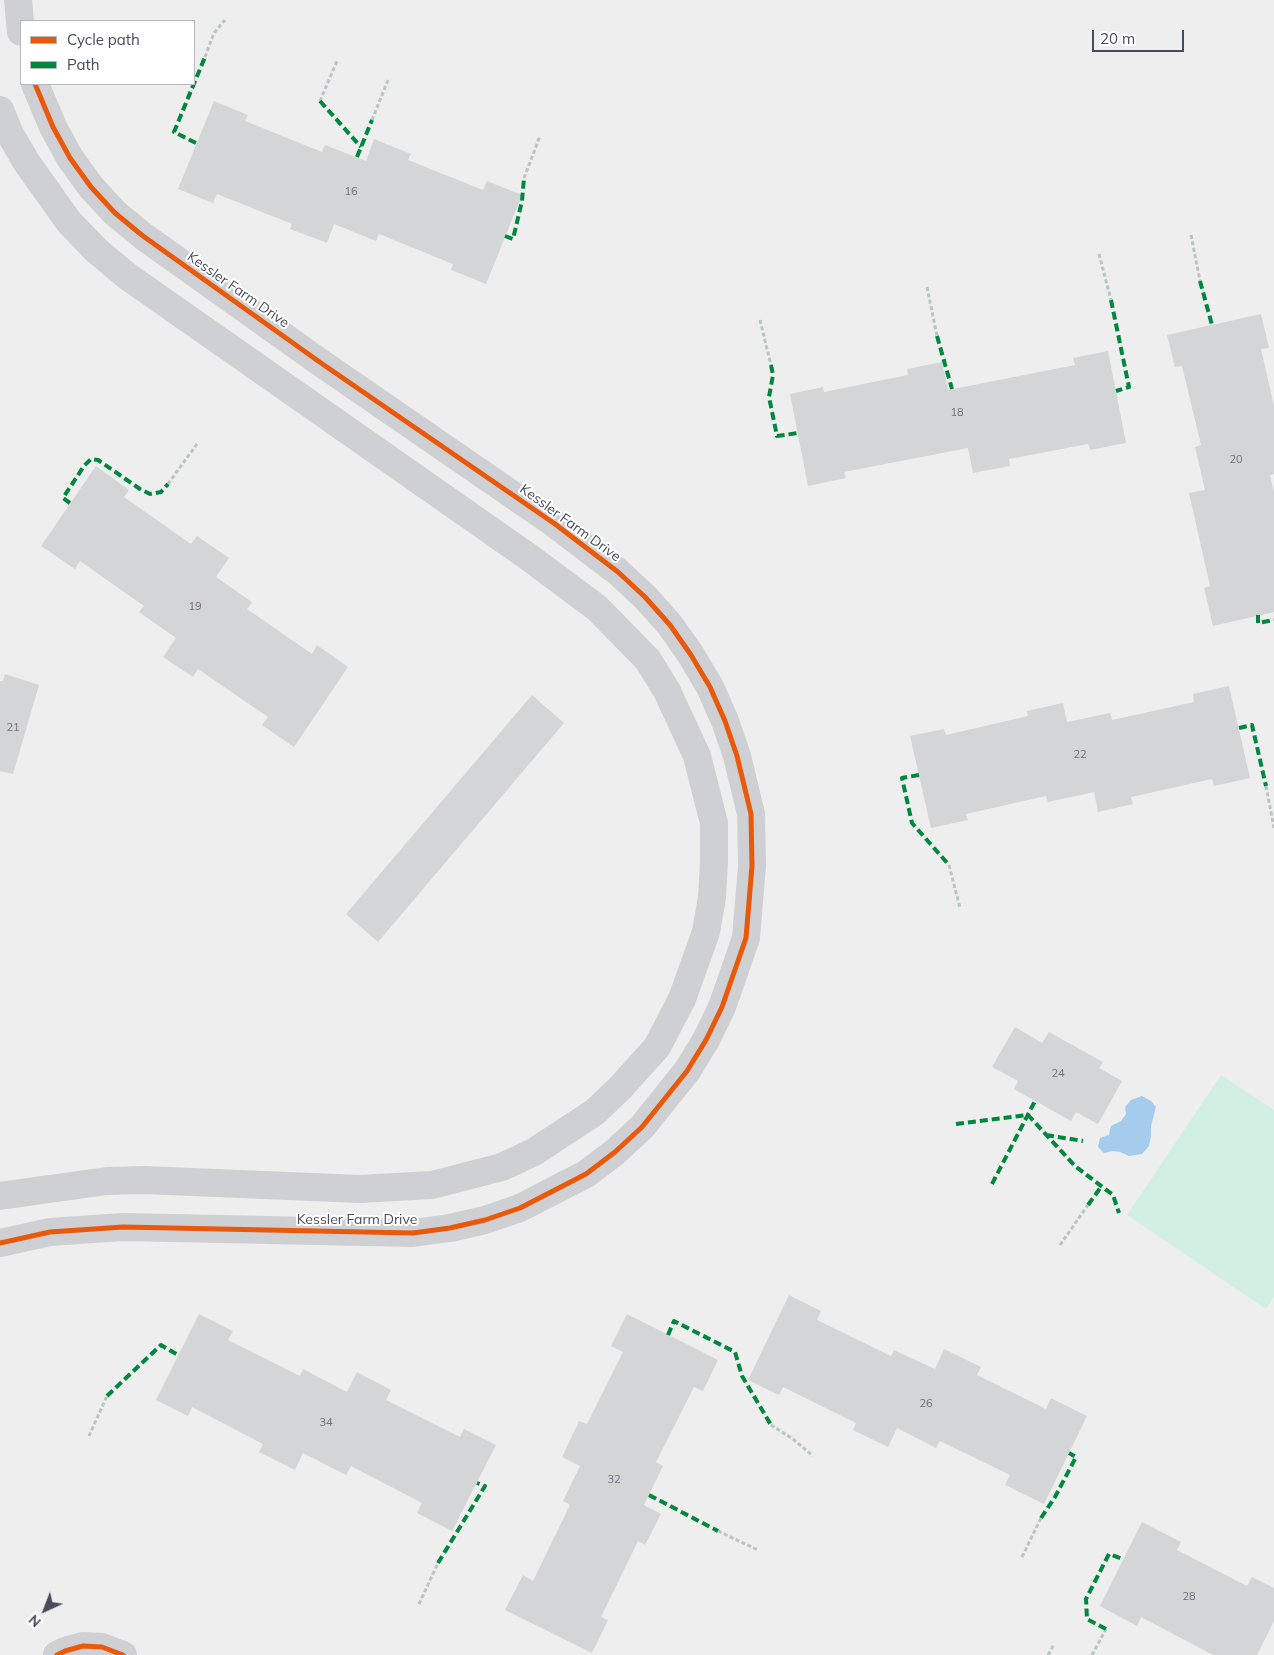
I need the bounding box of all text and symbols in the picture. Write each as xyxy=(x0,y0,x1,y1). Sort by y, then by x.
legend xyxy=(20,20,195,85)
scale bar xyxy=(1094,20,1186,52)
text: 20 m xyxy=(1100,29,1135,48)
text: Cycle path xyxy=(67,30,140,49)
text: Path xyxy=(67,55,99,74)
house number: 16 xyxy=(344,185,358,199)
street label: Kessler Farm Drive xyxy=(184,248,292,332)
house number: 18 xyxy=(950,406,964,420)
house number: 20 xyxy=(1229,453,1243,467)
street label: Kessler Farm Drive xyxy=(516,481,624,565)
house number: 19 xyxy=(188,600,202,614)
house number: 21 xyxy=(6,721,20,735)
house number: 22 xyxy=(1073,748,1087,762)
house number: 24 xyxy=(1051,1067,1065,1081)
street label: Kessler Farm Drive xyxy=(297,1212,417,1228)
house number: 26 xyxy=(919,1397,933,1411)
house number: 34 xyxy=(319,1416,333,1430)
house number: 32 xyxy=(607,1473,621,1487)
north arrow xyxy=(20,1585,70,1635)
house number: 28 xyxy=(1182,1590,1196,1604)
text: N xyxy=(25,1611,45,1631)

